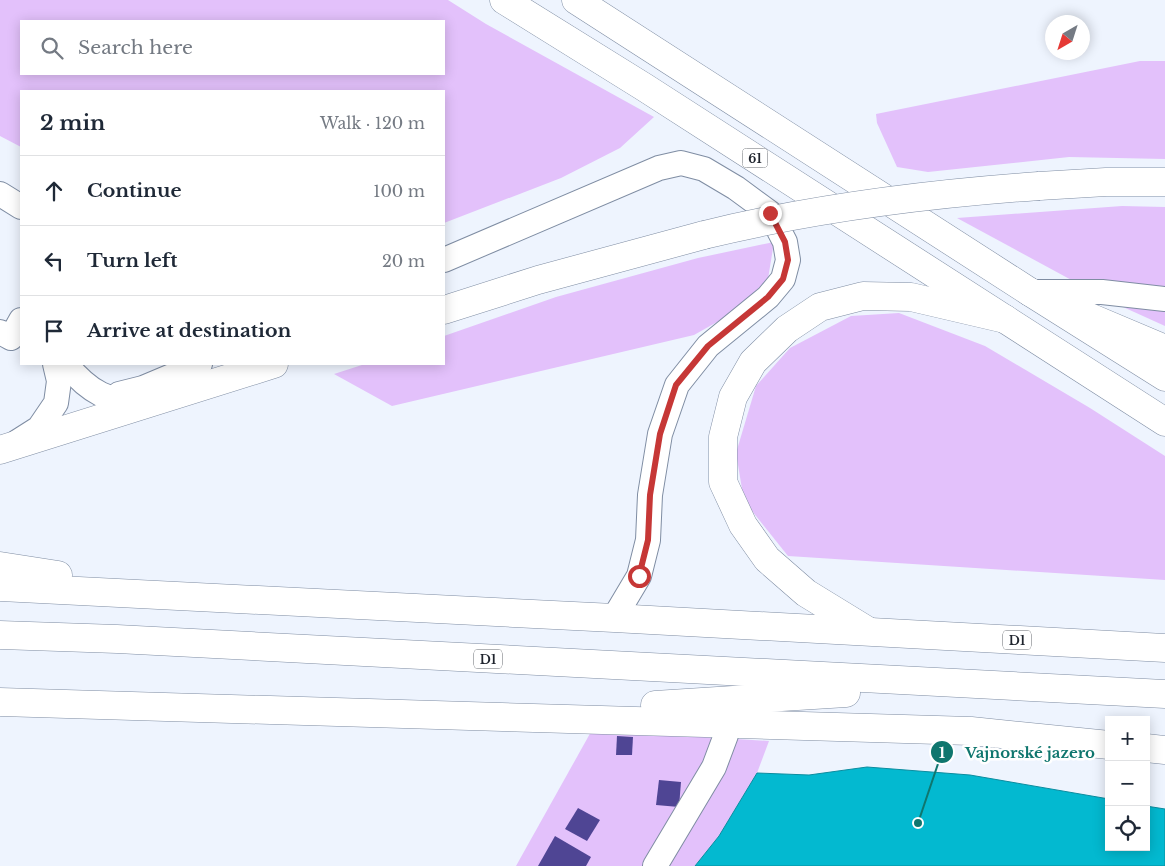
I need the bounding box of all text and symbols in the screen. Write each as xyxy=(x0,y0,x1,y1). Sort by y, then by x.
north arrow xyxy=(1045,15,1090,60)
search box xyxy=(20,20,445,75)
icon: search xyxy=(38,34,66,62)
text: Search here xyxy=(78,36,193,59)
text: 2 min xyxy=(40,110,105,136)
text: Walk · 120 m xyxy=(320,113,425,133)
road number: 61 xyxy=(742,148,768,168)
icon: ahead xyxy=(40,177,68,205)
text: Continue xyxy=(87,179,182,202)
text: 100 m xyxy=(373,181,425,201)
route end xyxy=(759,202,782,225)
icon: left xyxy=(40,247,68,275)
text: Turn left xyxy=(87,249,178,272)
text: 20 m xyxy=(382,251,425,271)
icon: arrive xyxy=(40,317,68,345)
text: Arrive at destination xyxy=(87,319,291,342)
route start xyxy=(628,565,651,588)
road number: D1 xyxy=(1003,630,1031,650)
road number: D1 xyxy=(474,650,502,669)
map controls xyxy=(1105,716,1150,851)
button: + xyxy=(1105,716,1150,761)
callout: Vajnorské jazero xyxy=(930,737,1105,767)
text: 1 xyxy=(939,743,946,762)
text: Vajnorské jazero xyxy=(964,743,1095,762)
button: − xyxy=(1105,761,1150,806)
button: locate xyxy=(1105,806,1150,851)

